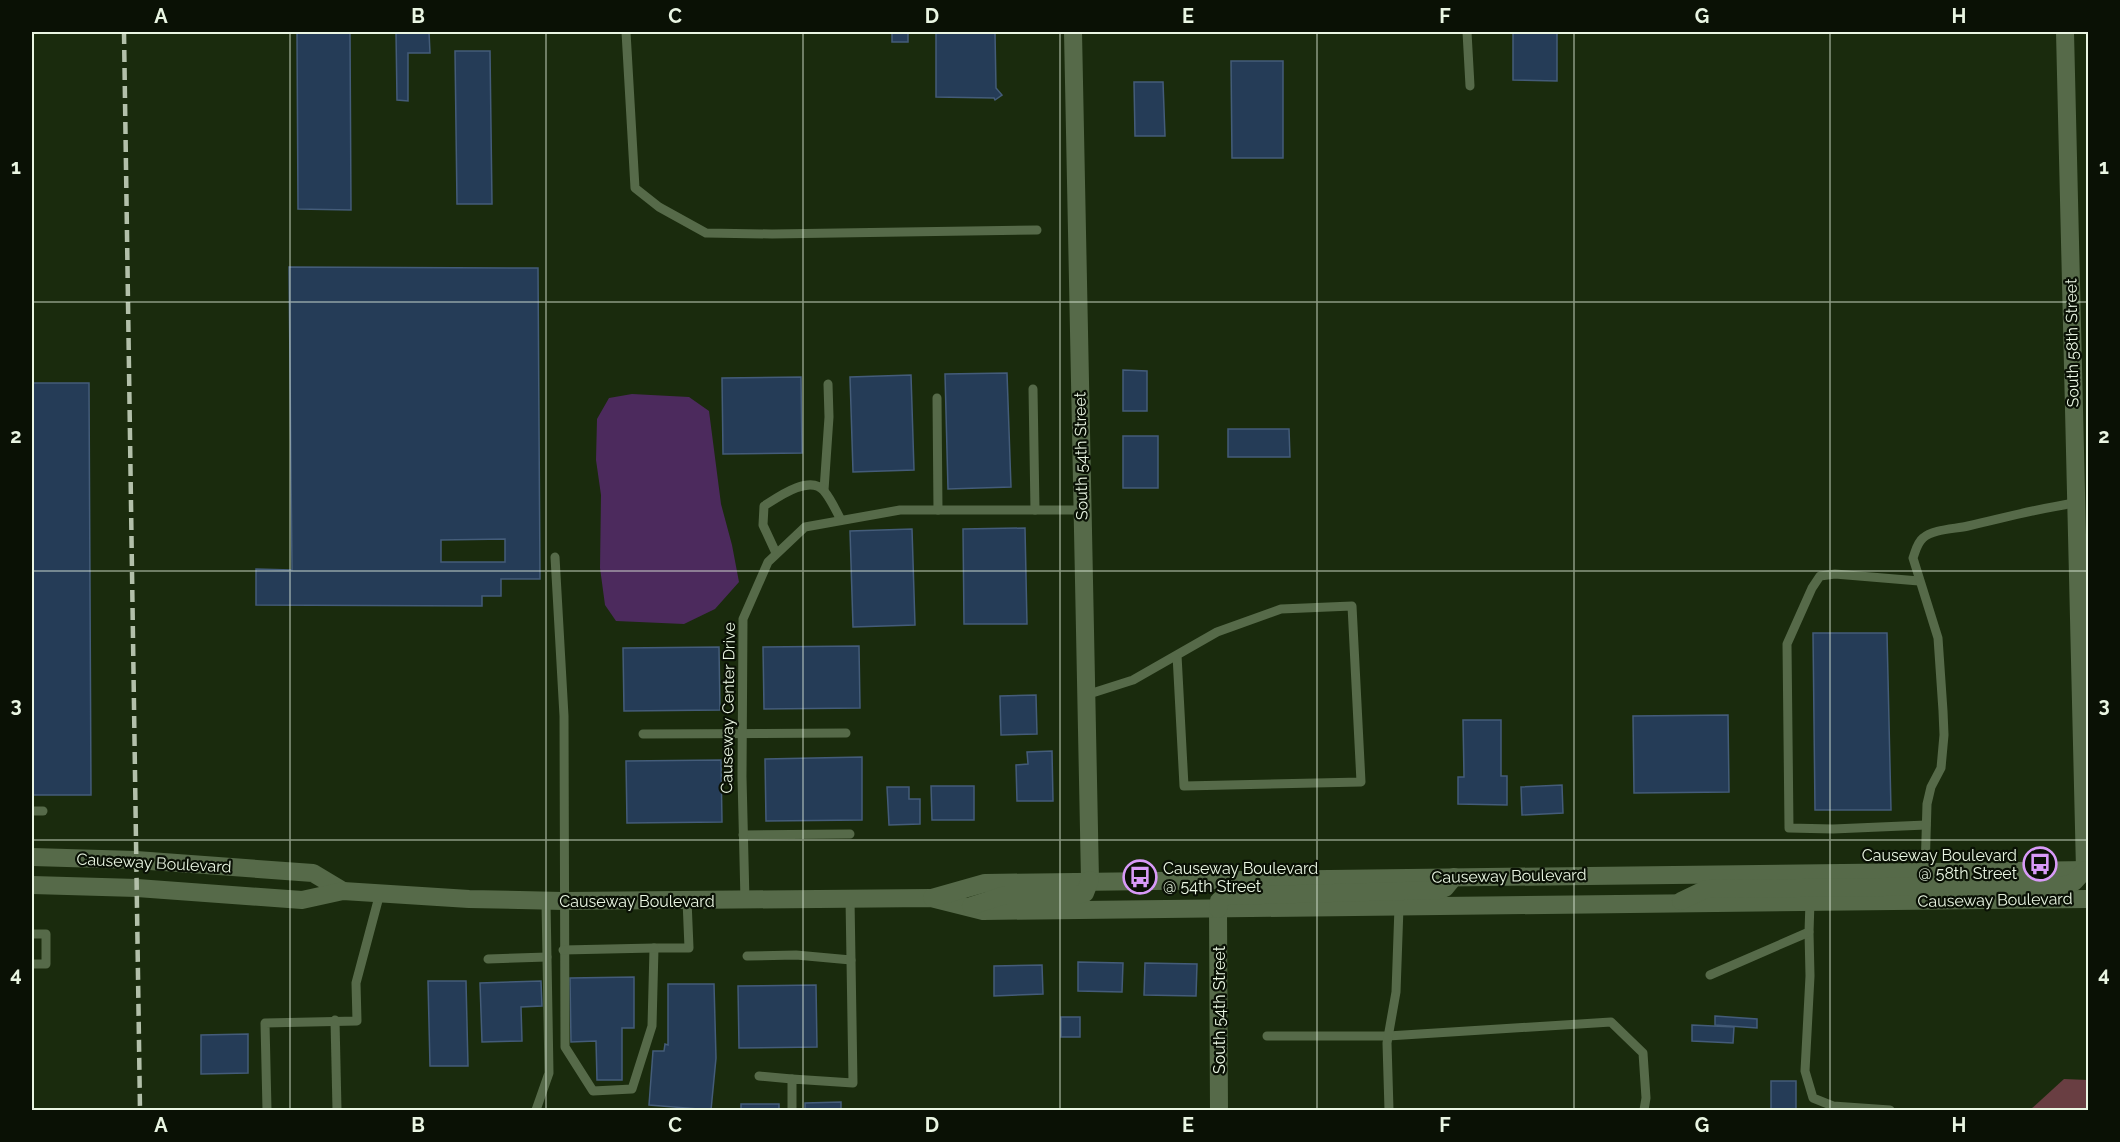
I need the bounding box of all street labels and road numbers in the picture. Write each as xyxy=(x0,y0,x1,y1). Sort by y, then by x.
street label: South 58th Street xyxy=(2061,278,2083,408)
street label: South 54th Street xyxy=(1070,391,1092,520)
street label: Causeway Center Drive xyxy=(717,622,739,794)
street label: Causeway Boulevard xyxy=(76,849,232,877)
street label: Causeway Boulevard xyxy=(1431,865,1587,887)
street label: Causeway Boulevard xyxy=(1917,889,2073,911)
street label: Causeway Boulevard xyxy=(559,892,715,911)
street label: South 54th Street xyxy=(1210,945,1229,1074)

